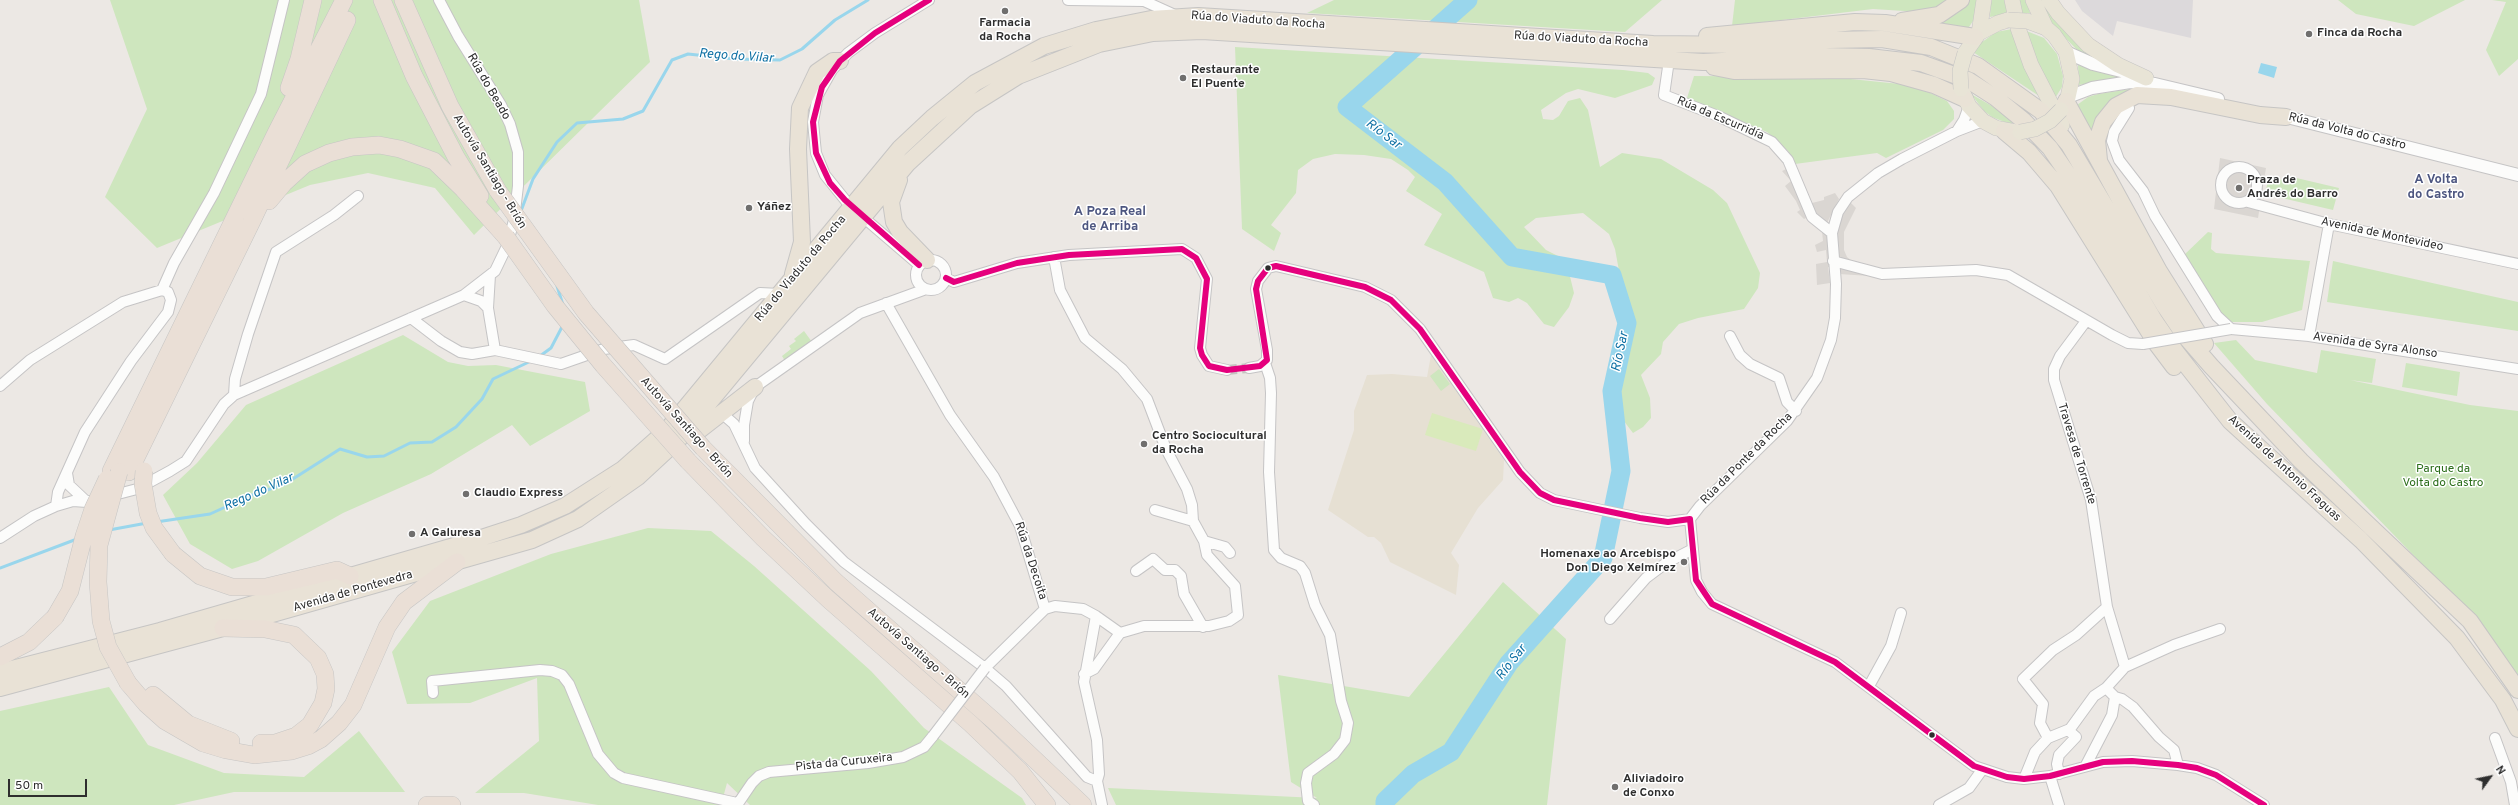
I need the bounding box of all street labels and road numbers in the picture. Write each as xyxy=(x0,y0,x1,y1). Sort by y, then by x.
street label: Rúa do Viaduto da Rocha xyxy=(1191,9,1325,33)
street label: Rúa do Viaduto da Rocha xyxy=(1514,29,1648,51)
street label: Rúa do Beado xyxy=(463,51,513,123)
street label: Rúa da Escurridía xyxy=(1674,94,1766,144)
street label: Rúa da Volta do Castro xyxy=(2287,110,2407,154)
street label: Autovía Santiago - Brión xyxy=(449,112,529,232)
street label: Rúa do Viaduto da Rocha xyxy=(752,213,850,325)
street label: Avenida de Montevideo xyxy=(2320,215,2444,255)
street label: Avenida de Syra Alonso xyxy=(2312,330,2438,362)
street label: Autovía Santiago - Brión xyxy=(637,374,735,482)
street label: Travesa de Torrente xyxy=(2054,402,2098,506)
street label: Rúa da Ponte da Rocha xyxy=(1698,410,1796,508)
street label: Avenida de Antonio Fraguas xyxy=(2224,413,2344,525)
street label: Rúa da Decoita xyxy=(1011,520,1049,602)
street label: Avenida de Pontevedra xyxy=(292,568,414,616)
street label: Autovía Santiago - Brión xyxy=(864,606,972,702)
street label: Pista da Curuxeira xyxy=(795,751,893,775)

